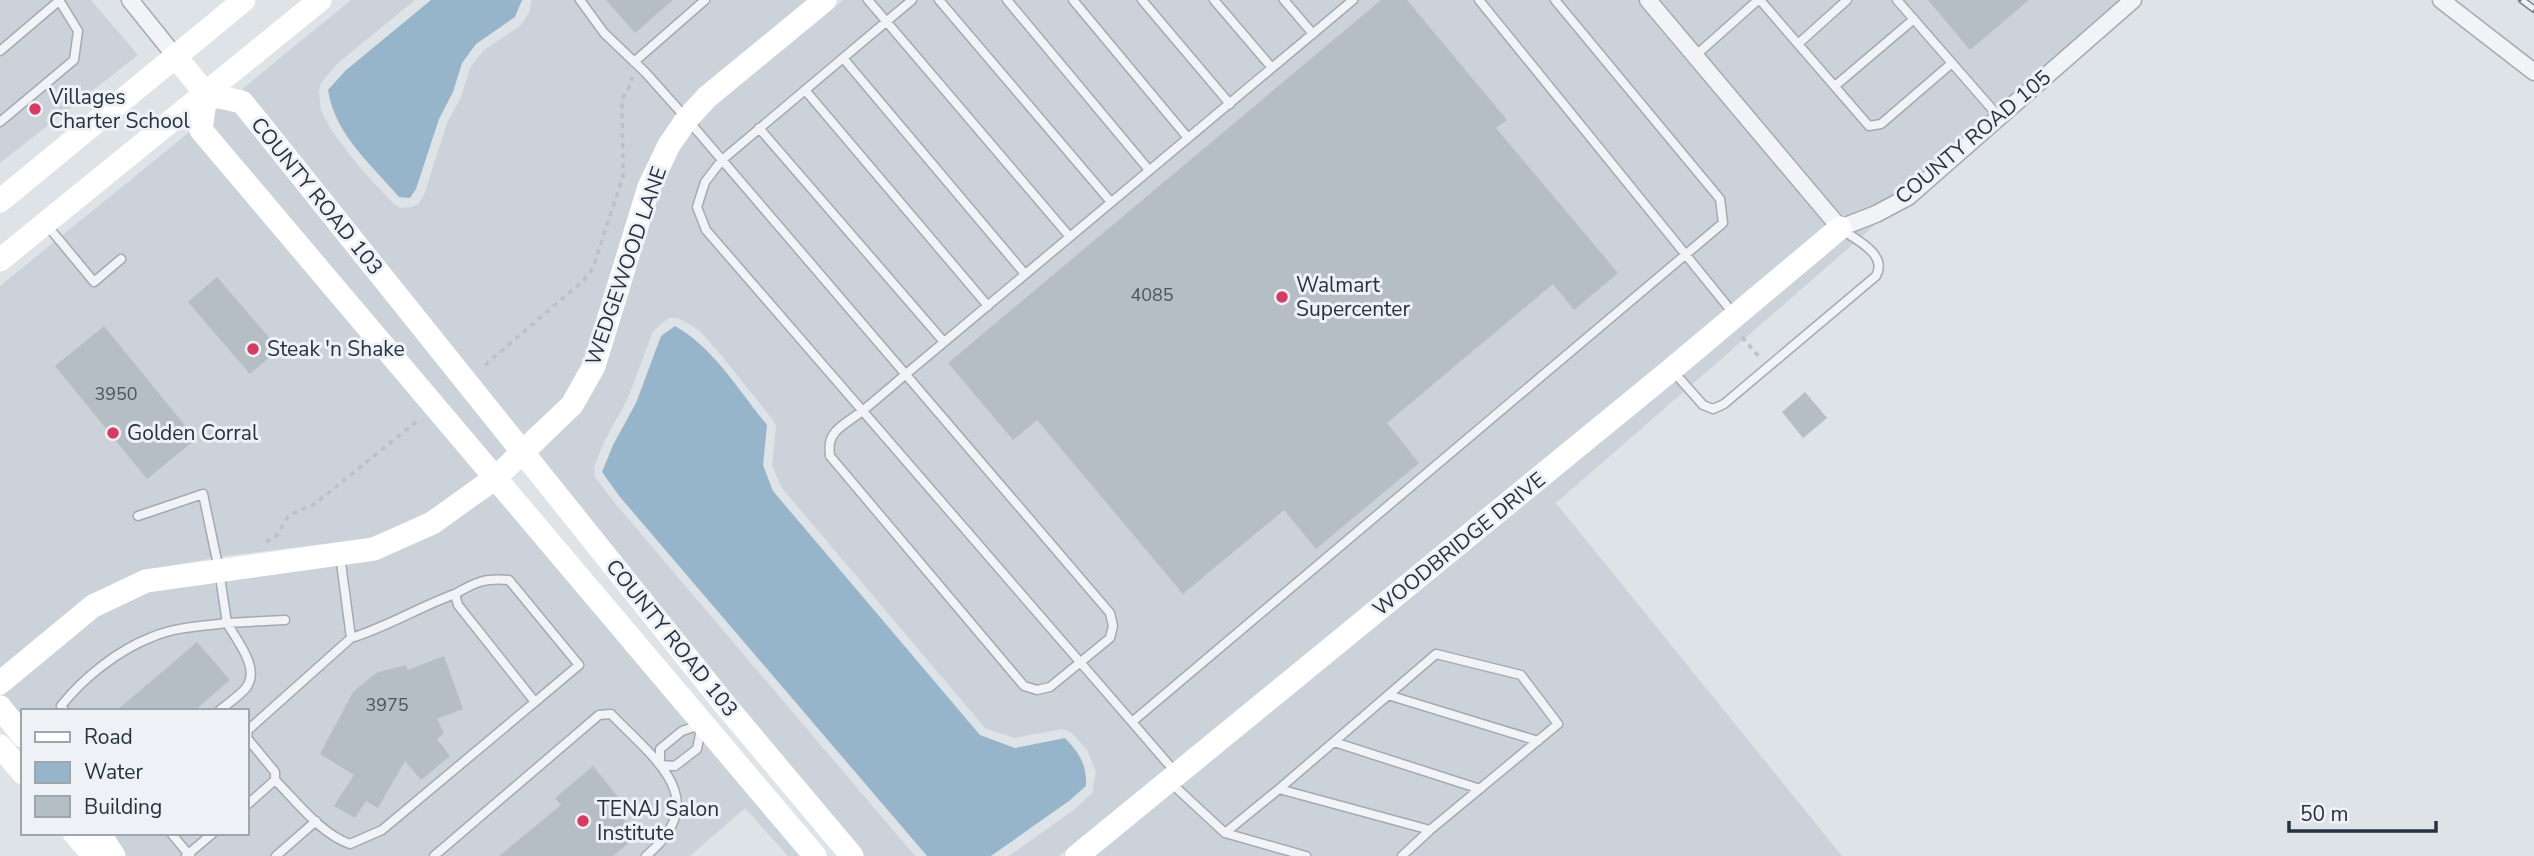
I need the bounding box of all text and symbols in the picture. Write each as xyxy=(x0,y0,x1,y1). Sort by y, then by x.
street label: COUNTY ROAD 105 xyxy=(1889,64,2057,210)
place label: Villages Charter School xyxy=(48,83,191,135)
marker: Villages Charter School xyxy=(27,101,43,117)
street label: COUNTY ROAD 103 xyxy=(245,111,389,281)
street label: WEDGEWOOD LANE xyxy=(579,163,673,369)
place label: Walmart Supercenter xyxy=(1296,271,1411,323)
house number: 4085 xyxy=(1130,283,1174,307)
marker: Walmart Supercenter xyxy=(1274,289,1290,305)
place label: Steak 'n Shake xyxy=(267,335,405,363)
marker: Steak 'n Shake xyxy=(245,341,261,357)
house number: 3950 xyxy=(94,382,138,406)
place label: Golden Corral xyxy=(127,419,259,447)
marker: Golden Corral xyxy=(105,425,121,441)
street label: WOODBRIDGE DRIVE xyxy=(1367,466,1551,622)
street label: COUNTY ROAD 103 xyxy=(600,553,744,723)
house number: 3975 xyxy=(365,693,409,717)
legend xyxy=(21,709,248,835)
text: Road xyxy=(84,723,133,751)
text: Water xyxy=(84,758,143,786)
scale bar xyxy=(2289,790,2436,834)
text: Building xyxy=(84,793,162,821)
place label: TENAJ Salon Institute xyxy=(597,795,719,847)
text: 50 m xyxy=(2300,800,2349,828)
marker: TENAJ Salon Institute xyxy=(575,813,591,829)

